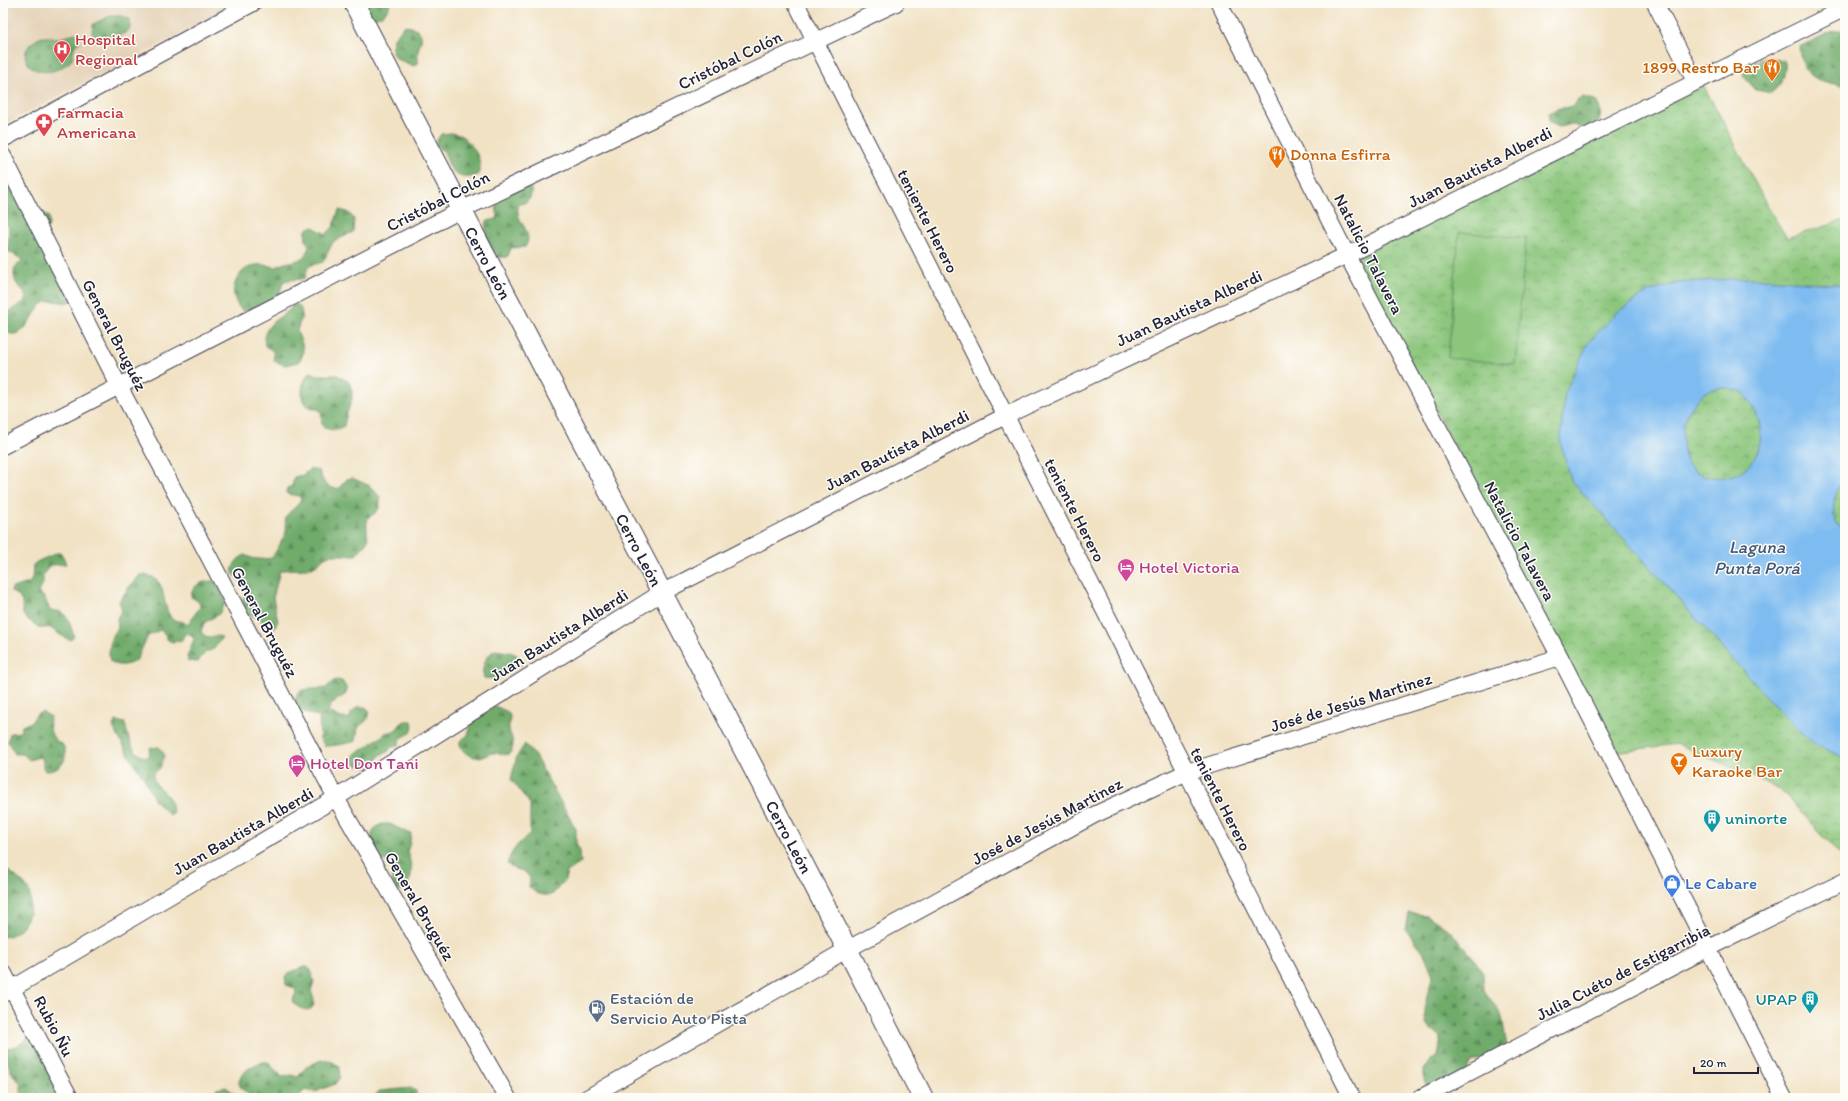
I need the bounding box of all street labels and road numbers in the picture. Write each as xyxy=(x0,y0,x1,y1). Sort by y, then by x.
street label: Cristóbal Colón xyxy=(675,26,786,94)
street label: Juan Bautista Alberdi xyxy=(1405,122,1555,212)
street label: Cristóbal Colón xyxy=(383,166,493,236)
street label: teniente Herero xyxy=(893,166,963,276)
street label: Natalicio Talavera xyxy=(1330,190,1408,318)
street label: Cerro León xyxy=(460,223,516,303)
street label: Juan Bautista Alberdi xyxy=(1113,265,1265,351)
street label: General Bruguéz xyxy=(78,276,152,394)
street label: Juan Bautista Alberdi xyxy=(822,405,972,495)
street label: teniente Herero xyxy=(1040,455,1110,565)
street label: Natalicio Talavera xyxy=(1480,478,1560,604)
street label: Cerro León xyxy=(611,510,667,590)
street label: General Bruguéz xyxy=(227,563,303,681)
street label: Juan Bautista Alberdi xyxy=(486,584,632,686)
street label: José de Jesús Martinez xyxy=(1268,668,1434,736)
street label: teniente Herero xyxy=(1186,744,1256,854)
street label: José de Jesús Martinez xyxy=(968,773,1126,869)
street label: Juan Bautista Alberdi xyxy=(169,783,317,879)
street label: Cerro León xyxy=(761,797,817,877)
street label: General Bruguéz xyxy=(381,848,459,964)
street label: Julia Cuéto de Estigarribia xyxy=(1533,920,1713,1024)
street label: Rubio Ñu xyxy=(30,992,79,1060)

